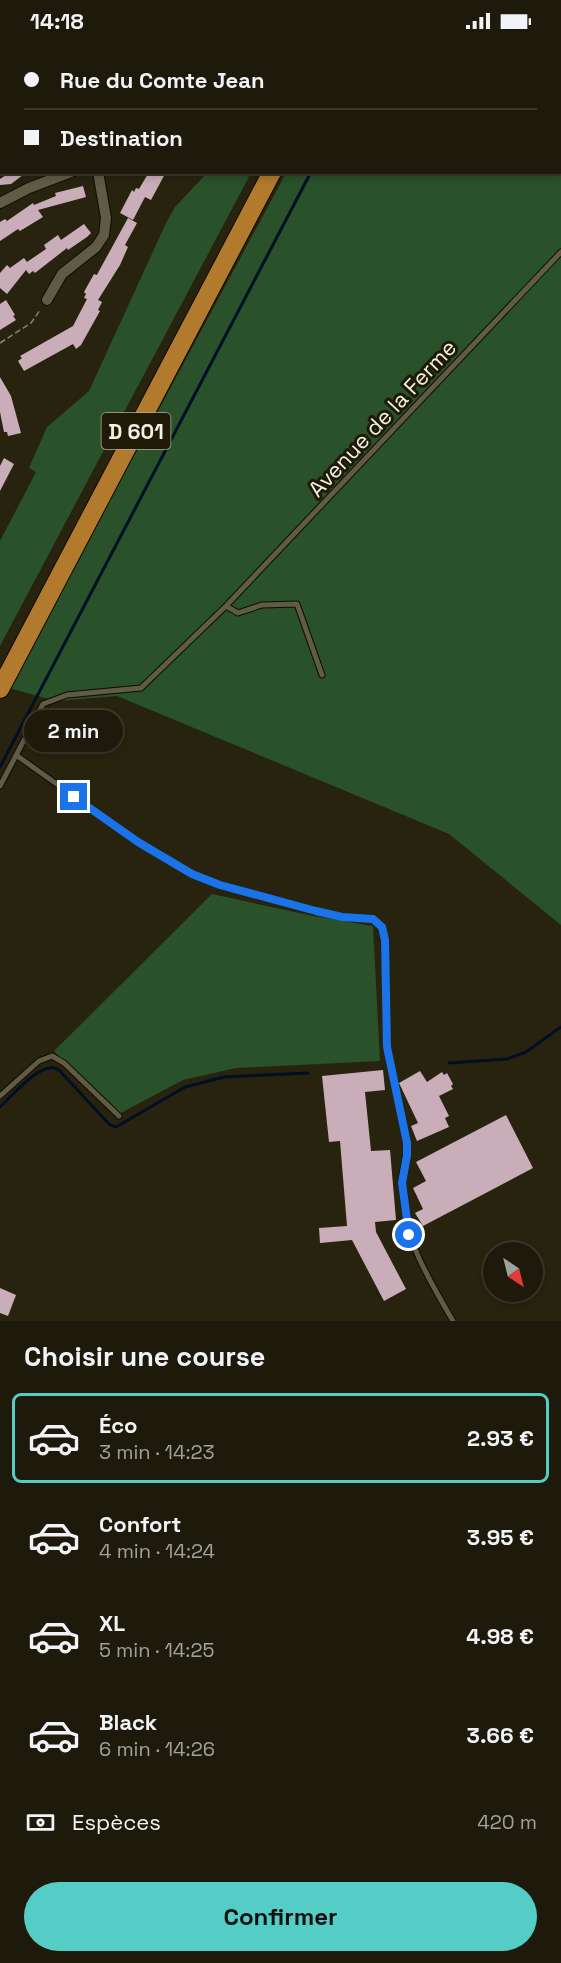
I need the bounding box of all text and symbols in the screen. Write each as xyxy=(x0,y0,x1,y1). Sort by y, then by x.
text: 14:18 xyxy=(30,7,84,35)
text: Rue du Comte Jean xyxy=(60,66,265,94)
text: Destination xyxy=(60,124,183,152)
street label: Avenue de la Ferme xyxy=(302,334,462,502)
road number: D 601 xyxy=(102,413,170,449)
callout: 2 min xyxy=(25,710,124,752)
text: 2 min xyxy=(48,718,99,744)
route end xyxy=(60,783,87,810)
route start xyxy=(395,1221,422,1248)
north arrow xyxy=(483,1242,543,1302)
map controls xyxy=(483,1242,543,1302)
text: Choisir une course xyxy=(24,1339,265,1374)
icon: car xyxy=(27,1411,81,1465)
text: Éco xyxy=(99,1411,138,1439)
text: 2.93 € xyxy=(467,1424,534,1452)
text: 3 min · 14:23 xyxy=(99,1439,215,1465)
icon: car xyxy=(27,1510,81,1564)
text: Confort xyxy=(99,1510,181,1538)
text: 3.95 € xyxy=(467,1523,534,1551)
text: 4 min · 14:24 xyxy=(99,1538,215,1564)
icon: car xyxy=(27,1609,81,1663)
text: XL xyxy=(99,1609,125,1637)
text: 4.98 € xyxy=(466,1622,534,1650)
text: 5 min · 14:25 xyxy=(99,1637,214,1663)
icon: car xyxy=(27,1708,81,1762)
text: Black xyxy=(99,1708,157,1736)
text: 3.66 € xyxy=(467,1721,534,1749)
text: 6 min · 14:26 xyxy=(99,1736,215,1762)
icon: cash xyxy=(24,1806,57,1839)
text: Espèces xyxy=(72,1808,161,1836)
text: 420 m xyxy=(477,1809,537,1835)
button: Confirmer xyxy=(24,1882,537,1951)

